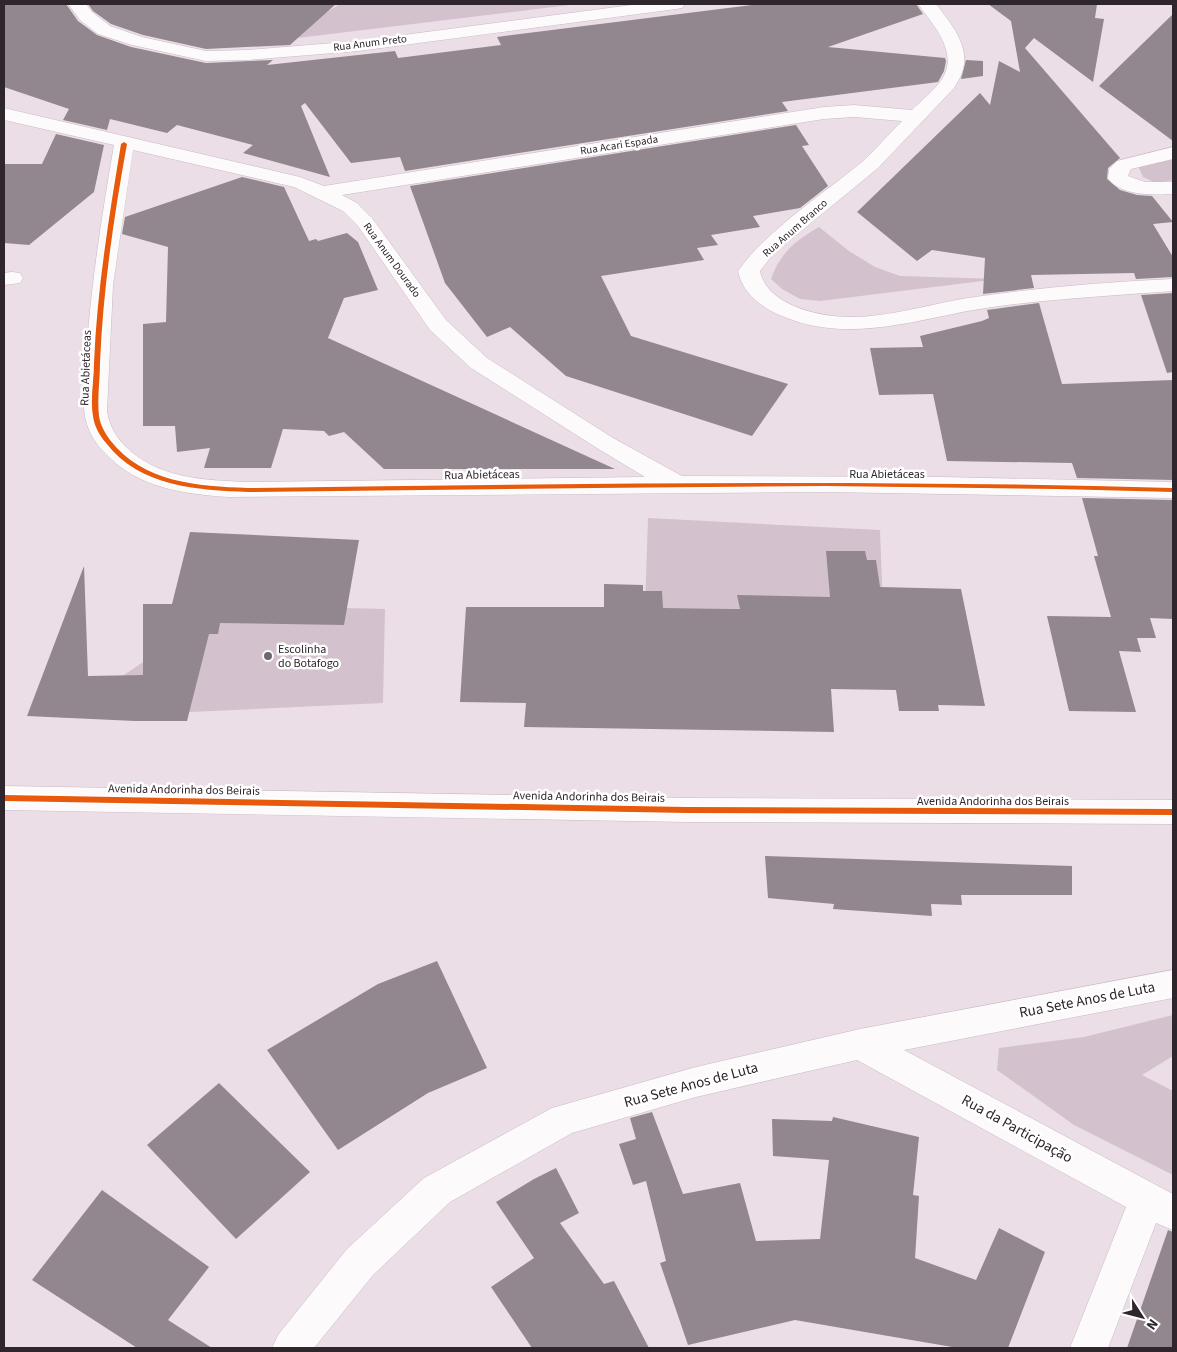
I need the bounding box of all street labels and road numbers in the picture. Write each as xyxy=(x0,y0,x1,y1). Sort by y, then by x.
street label: Rua Anum Preto xyxy=(332,31,408,55)
street label: Rua Acari Espada xyxy=(579,131,659,159)
street label: Rua Anum Branco xyxy=(759,196,831,260)
street label: Rua Anum Dourado xyxy=(360,220,424,300)
street label: Rua Abietáceas xyxy=(76,330,96,406)
street label: Rua Abietáceas xyxy=(444,466,520,484)
street label: Rua Abietáceas xyxy=(849,466,925,483)
street label: Avenida Andorinha dos Beirais xyxy=(108,780,260,800)
street label: Avenida Andorinha dos Beirais xyxy=(513,787,665,807)
street label: Avenida Andorinha dos Beirais xyxy=(917,793,1069,810)
street label: Rua Sete Anos de Luta xyxy=(1017,977,1157,1023)
street label: Rua Sete Anos de Luta xyxy=(622,1057,760,1113)
street label: Rua da Participação xyxy=(958,1090,1076,1168)

